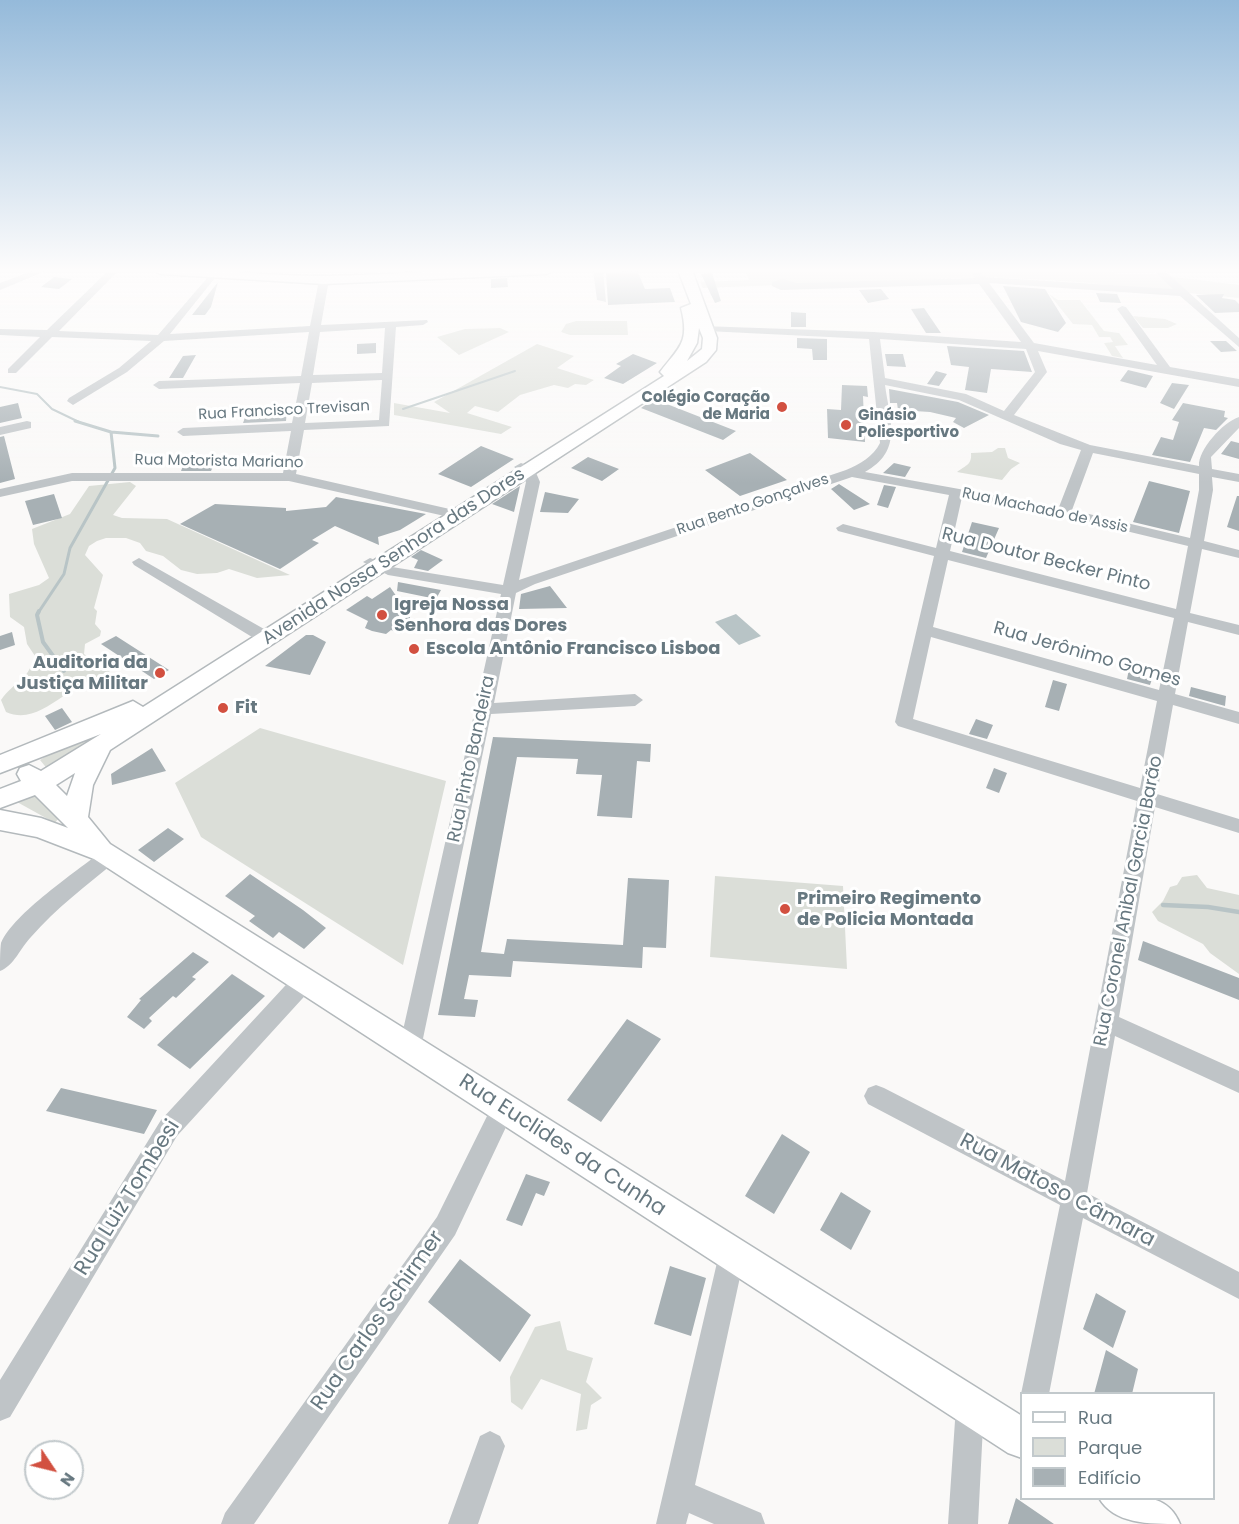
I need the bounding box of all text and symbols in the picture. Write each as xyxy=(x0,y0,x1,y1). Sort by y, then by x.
place label: Colégio Coração de Maria xyxy=(642,389,770,424)
street label: Rua Francisco Trevisan xyxy=(198,398,370,424)
marker: Colégio Coração de Maria xyxy=(775,400,789,414)
place label: Ginásio Poliesportivo xyxy=(858,407,959,442)
marker: Ginásio Poliesportivo xyxy=(839,418,853,432)
street label: Rua Motorista Mariano xyxy=(134,452,304,472)
street label: Avenida Nossa Senhora das Dores xyxy=(259,464,529,650)
street label: Rua Bento Gonçalves xyxy=(675,471,831,539)
street label: Rua Machado de Assis xyxy=(960,485,1130,537)
street label: Rua Doutor Becker Pinto xyxy=(939,524,1153,596)
place label: Igreja Nossa Senhora das Dores xyxy=(394,594,567,636)
marker: Igreja Nossa Senhora das Dores xyxy=(375,608,389,622)
street label: Rua Jerônimo Gomes xyxy=(991,618,1183,692)
place label: Escola Antônio Francisco Lisboa xyxy=(426,638,721,660)
marker: Escola Antônio Francisco Lisboa xyxy=(407,642,421,656)
place label: Auditoria da Justiça Militar xyxy=(16,652,148,694)
marker: Auditoria da Justiça Militar xyxy=(153,666,167,680)
street label: Rua Pinto Bandeira xyxy=(444,674,500,844)
place label: Fit xyxy=(235,697,257,719)
marker: Fit xyxy=(216,701,230,715)
street label: Rua Coronel Anibal Garcia Barão xyxy=(1090,754,1168,1048)
place label: Primeiro Regimento de Policia Montada xyxy=(797,888,981,930)
marker: Primeiro Regimento de Policia Montada xyxy=(778,902,792,916)
street label: Rua Euclides da Cunha xyxy=(454,1070,670,1222)
street label: Rua Luiz Tombesi xyxy=(70,1116,186,1280)
street label: Rua Matoso Câmara xyxy=(955,1129,1159,1253)
street label: Rua Carlos Schirmer xyxy=(306,1226,450,1416)
legend xyxy=(1020,1392,1215,1500)
text: Rua xyxy=(1078,1405,1113,1430)
text: Parque xyxy=(1078,1435,1142,1460)
north arrow xyxy=(24,1440,84,1500)
text: Edifício xyxy=(1078,1465,1141,1490)
text: N xyxy=(55,1468,80,1491)

